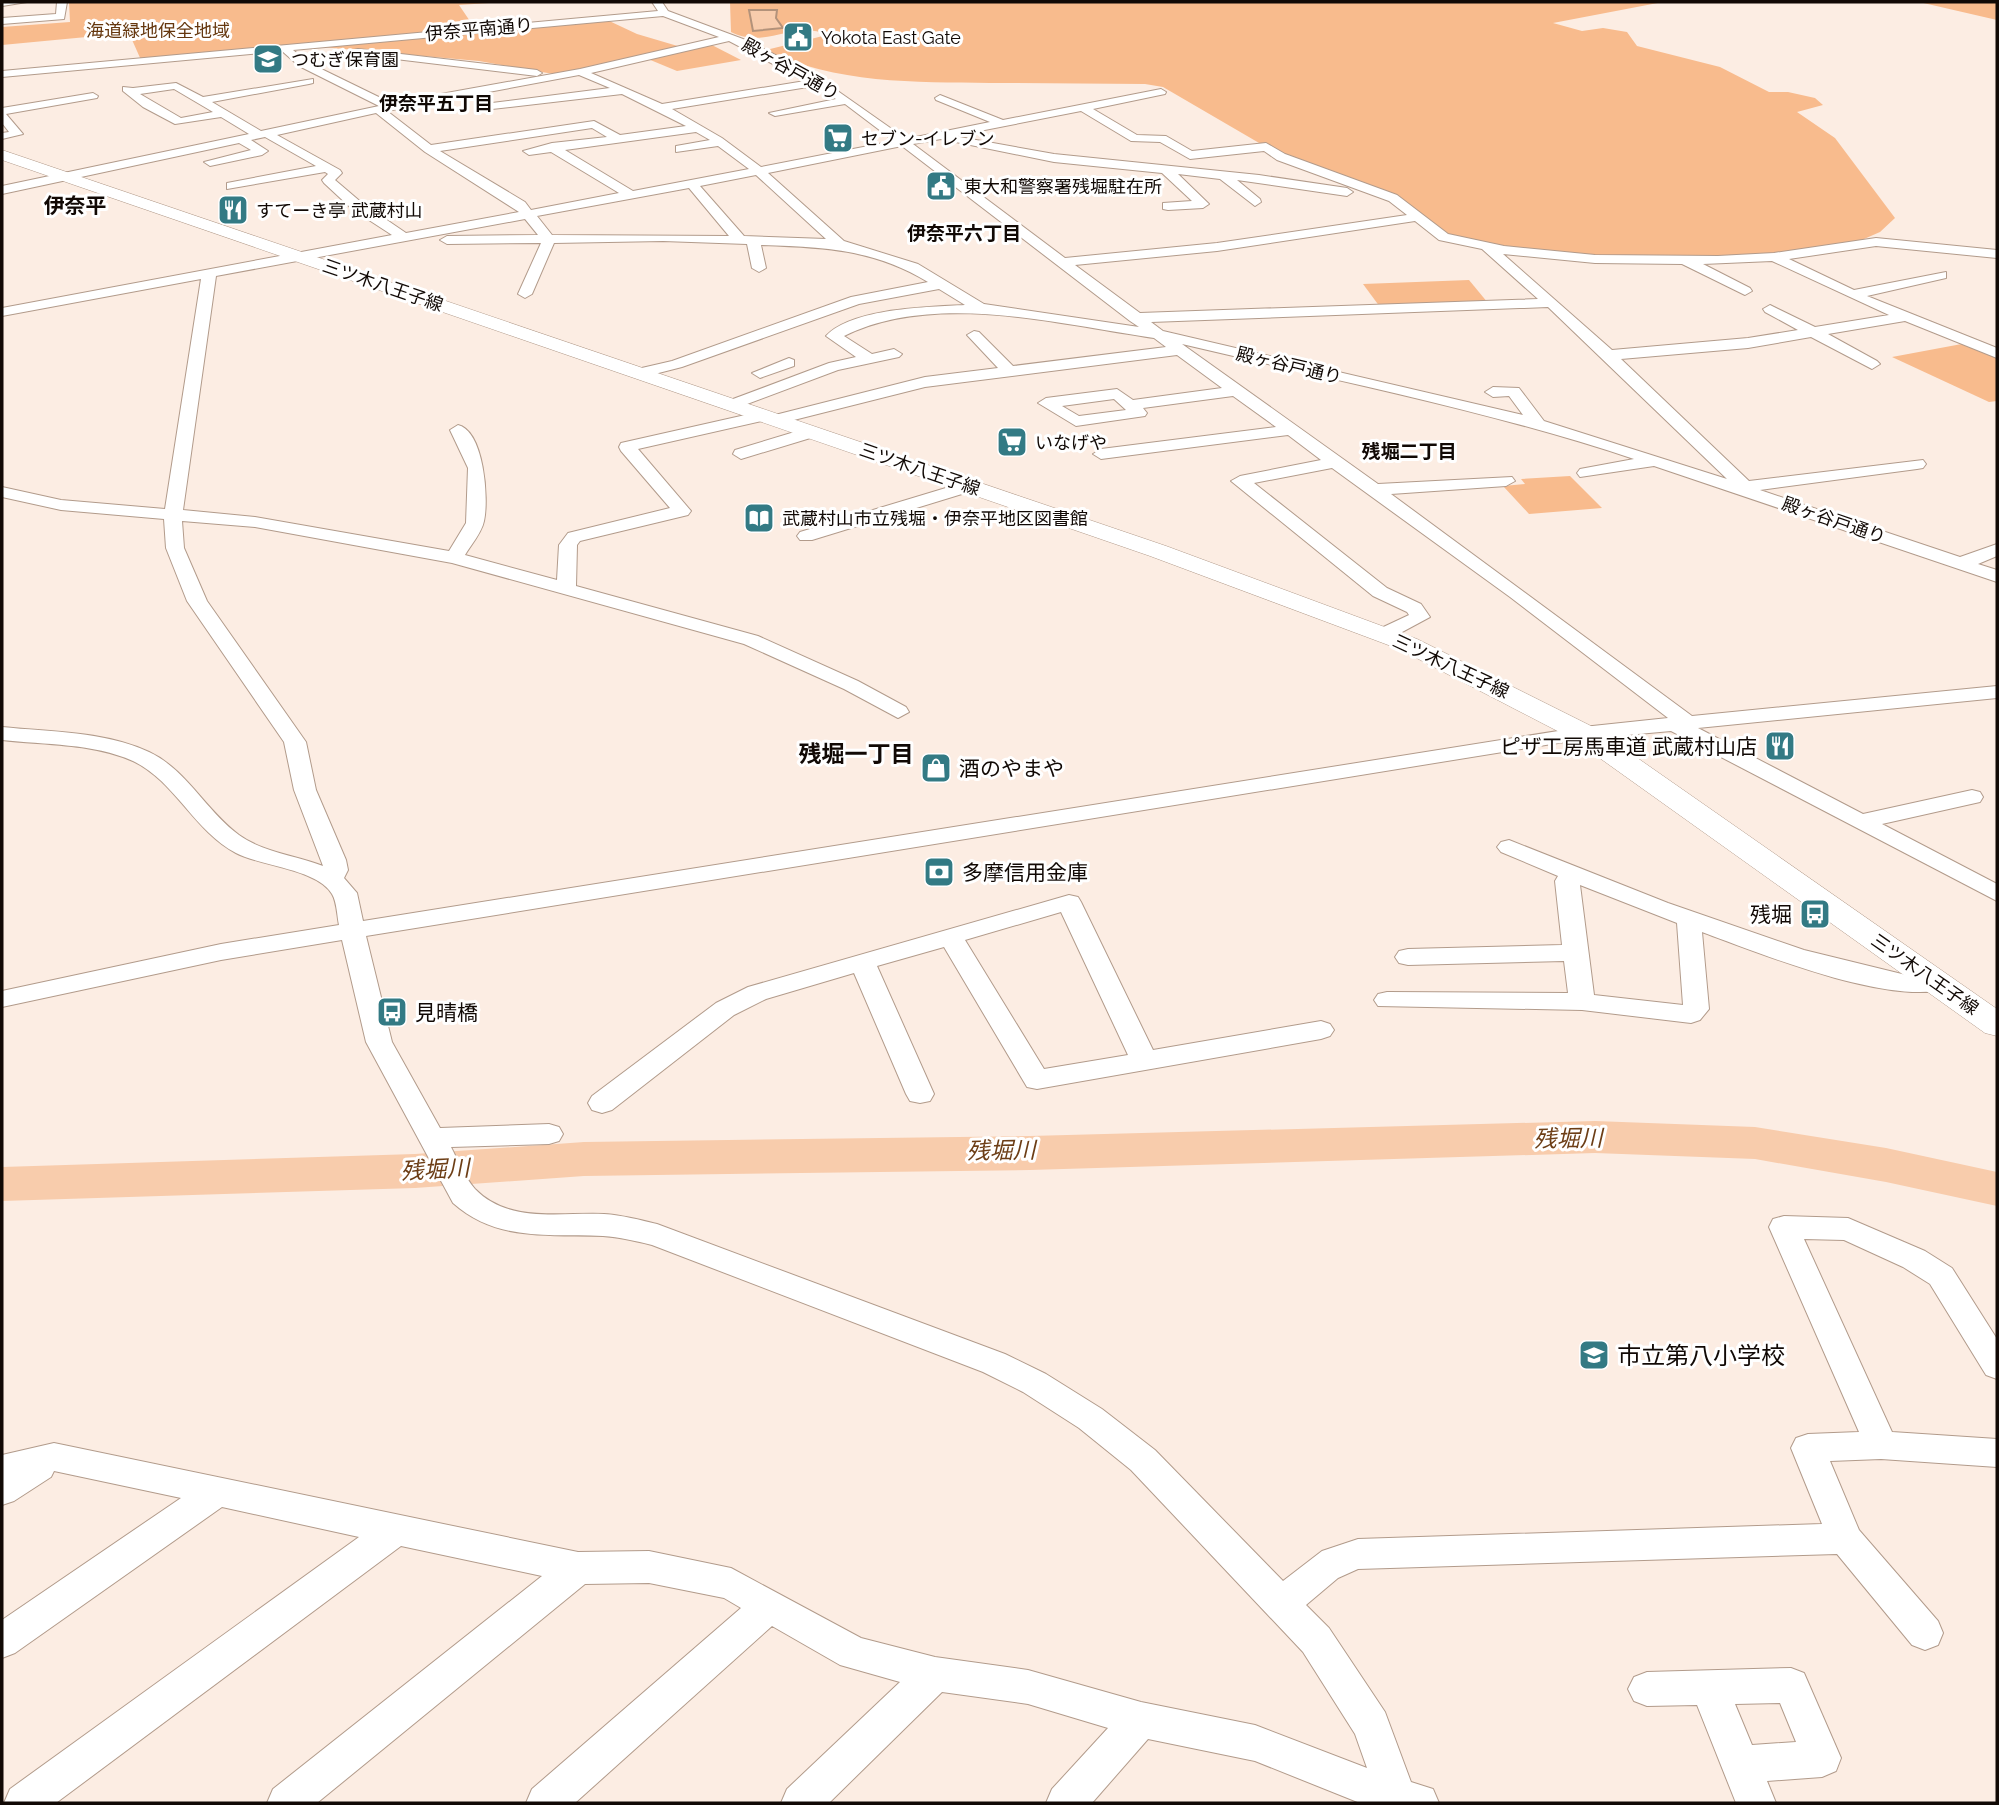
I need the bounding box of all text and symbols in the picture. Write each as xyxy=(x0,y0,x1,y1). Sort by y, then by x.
street label: 伊奈平南通り xyxy=(424,14,534,44)
park label: 海道緑地保全地域 xyxy=(86,20,230,41)
public building icon: Yokota East Gate xyxy=(781,20,815,54)
place label: Yokota East Gate xyxy=(821,27,961,48)
street label: 殿ヶ谷戸通り xyxy=(739,34,843,104)
school or university icon: つむぎ保育園 xyxy=(251,42,285,76)
place label: つむぎ保育園 xyxy=(291,49,399,70)
district label: 伊奈平五丁目 xyxy=(379,92,493,114)
supermarket icon: セブン-イレブン xyxy=(821,121,855,155)
place label: セブン-イレブン xyxy=(861,128,995,149)
public building icon: 東大和警察署残堀駐在所 xyxy=(924,169,958,203)
place label: 東大和警察署残堀駐在所 xyxy=(964,176,1162,197)
district label: 伊奈平 xyxy=(44,193,107,218)
restaurant icon: すてーき亭 武蔵村山 xyxy=(216,193,250,227)
place label: すてーき亭 武蔵村山 xyxy=(256,200,423,221)
district label: 伊奈平六丁目 xyxy=(907,222,1021,244)
street label: 三ツ木八王子線 xyxy=(320,255,446,315)
street label: 殿ヶ谷戸通り xyxy=(1234,343,1344,387)
supermarket icon: いなげや xyxy=(995,425,1029,459)
place label: いなげや xyxy=(1035,432,1107,453)
street label: 三ツ木八王子線 xyxy=(857,439,983,499)
district label: 残堀二丁目 xyxy=(1361,440,1457,462)
street label: 殿ヶ谷戸通り xyxy=(1780,492,1888,548)
library icon: 武蔵村山市立残堀・伊奈平地区図書館 xyxy=(742,501,776,535)
place label: 武蔵村山市立残堀・伊奈平地区図書館 xyxy=(782,508,1088,529)
street label: 三ツ木八王子線 xyxy=(1389,630,1513,702)
restaurant icon: ピザ工房馬車道 武蔵村山店 xyxy=(1763,729,1797,763)
place label: ピザ工房馬車道 武蔵村山店 xyxy=(1500,734,1757,759)
district label: 残堀一丁目 xyxy=(799,740,914,767)
shop icon: 酒のやまや xyxy=(919,751,953,785)
place label: 酒のやまや xyxy=(959,756,1064,781)
bank icon: 多摩信用金庫 xyxy=(922,855,956,889)
place label: 多摩信用金庫 xyxy=(962,860,1088,885)
bus stop icon: 残堀 xyxy=(1798,897,1832,931)
place label: 残堀 xyxy=(1750,902,1792,927)
street label: 三ツ木八王子線 xyxy=(1867,929,1983,1019)
bus stop icon: 見晴橋 xyxy=(375,995,409,1029)
place label: 見晴橋 xyxy=(415,1000,478,1025)
water label: 残堀川 xyxy=(1533,1124,1606,1152)
water label: 残堀川 xyxy=(966,1136,1039,1164)
water label: 残堀川 xyxy=(400,1154,473,1184)
school or university icon: 市立第八小学校 xyxy=(1577,1338,1611,1372)
place label: 市立第八小学校 xyxy=(1617,1341,1785,1370)

